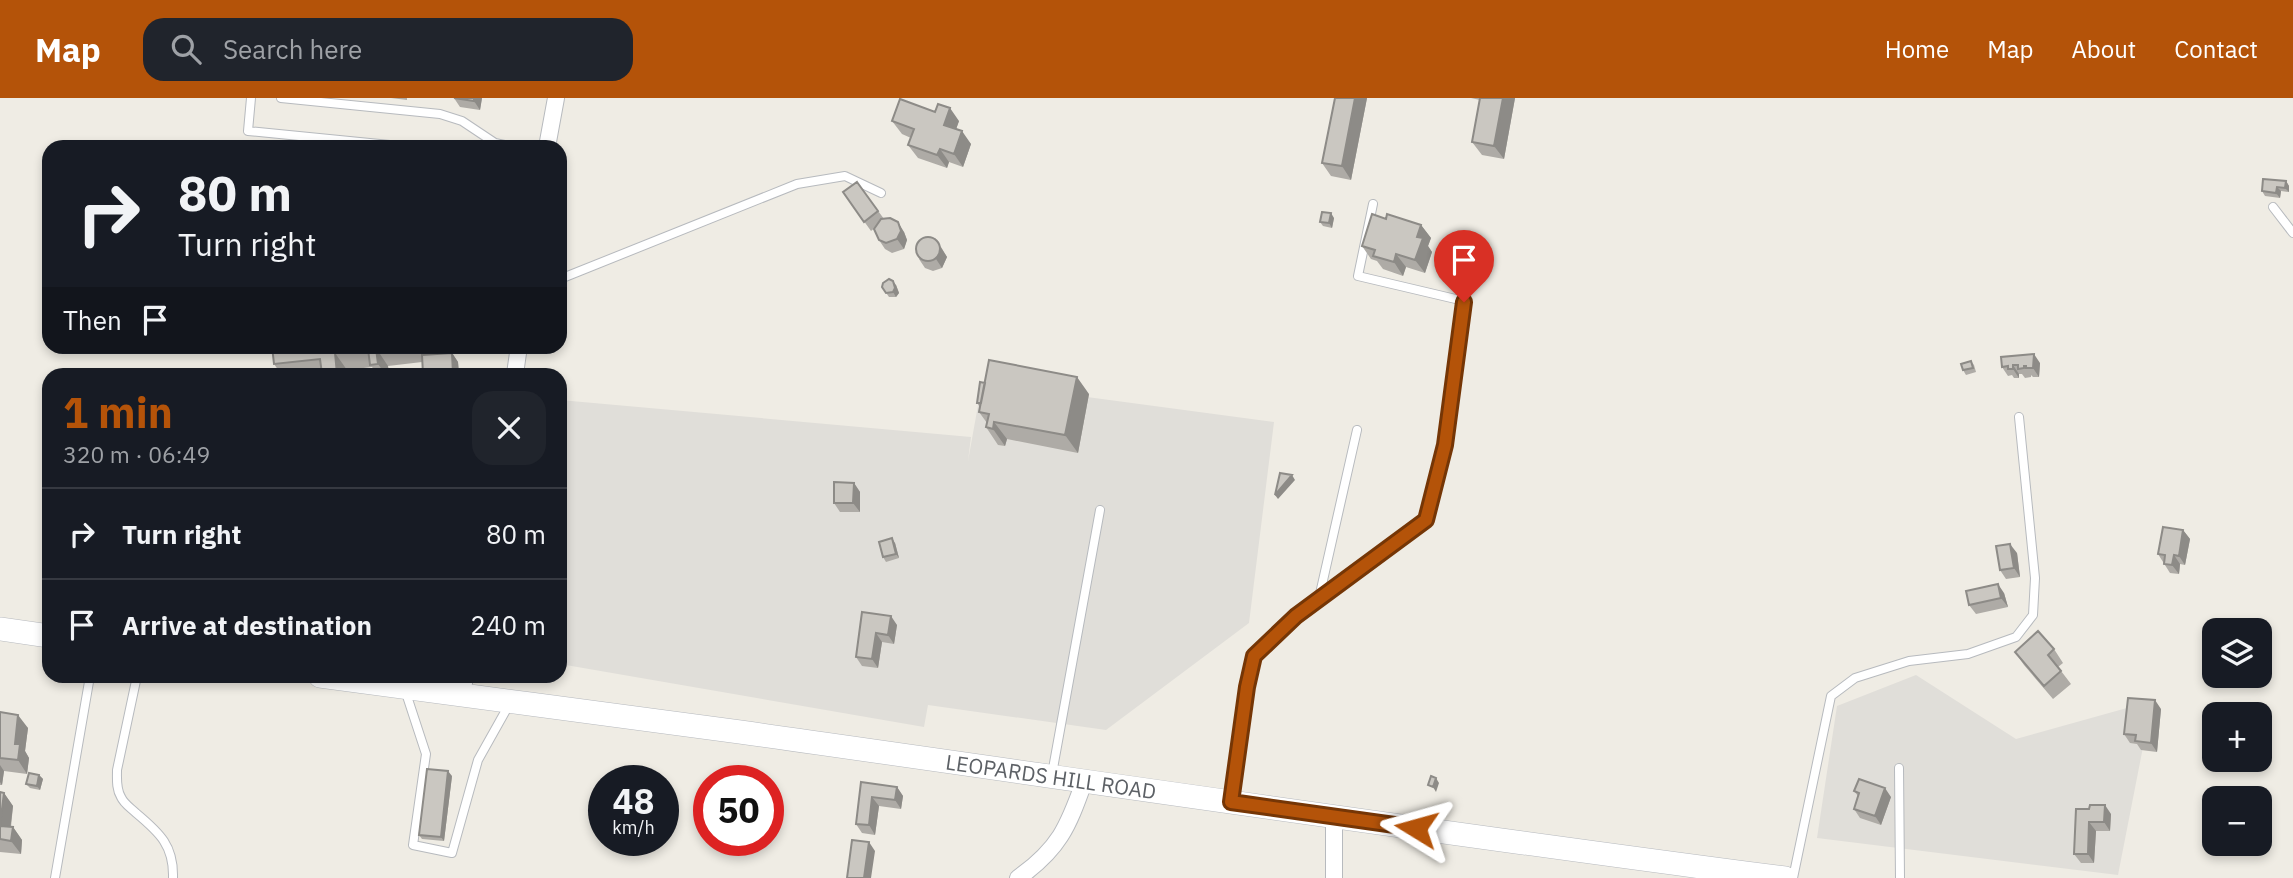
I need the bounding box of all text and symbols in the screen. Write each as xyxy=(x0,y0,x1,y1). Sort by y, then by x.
search box xyxy=(143,18,633,81)
text: Map xyxy=(35,28,101,71)
icon: search xyxy=(167,30,205,68)
text: Search here xyxy=(223,32,362,66)
text: Home xyxy=(1885,33,1949,65)
text: Map xyxy=(1987,33,2033,65)
text: About xyxy=(2071,33,2136,65)
text: Contact xyxy=(2174,33,2258,65)
text: 80 m xyxy=(178,161,292,224)
icon: right xyxy=(63,168,154,259)
text: Turn right xyxy=(178,223,316,265)
pin xyxy=(1434,230,1494,302)
icon: arrive xyxy=(1445,241,1483,279)
icon: arrive xyxy=(136,301,174,339)
text: Then xyxy=(63,303,122,337)
text: 1 min xyxy=(63,385,173,440)
button: close xyxy=(472,391,546,465)
text: 320 m · 06:49 xyxy=(63,439,210,469)
icon: right xyxy=(63,515,101,553)
text: Turn right xyxy=(122,517,241,551)
text: 80 m xyxy=(486,517,546,551)
icon: arrive xyxy=(63,606,101,644)
text: Arrive at destination xyxy=(122,608,372,642)
text: 240 m xyxy=(470,608,546,642)
map controls xyxy=(2202,618,2272,856)
button: layers xyxy=(2202,618,2272,688)
button: + xyxy=(2202,702,2272,772)
street label: LEOPARDS HILL ROAD xyxy=(944,747,1158,805)
speed limit sign: 50 xyxy=(693,765,784,856)
text: 48 xyxy=(612,778,655,824)
button: − xyxy=(2202,786,2272,856)
position arrow xyxy=(1379,791,1453,865)
text: km/h xyxy=(612,816,655,839)

